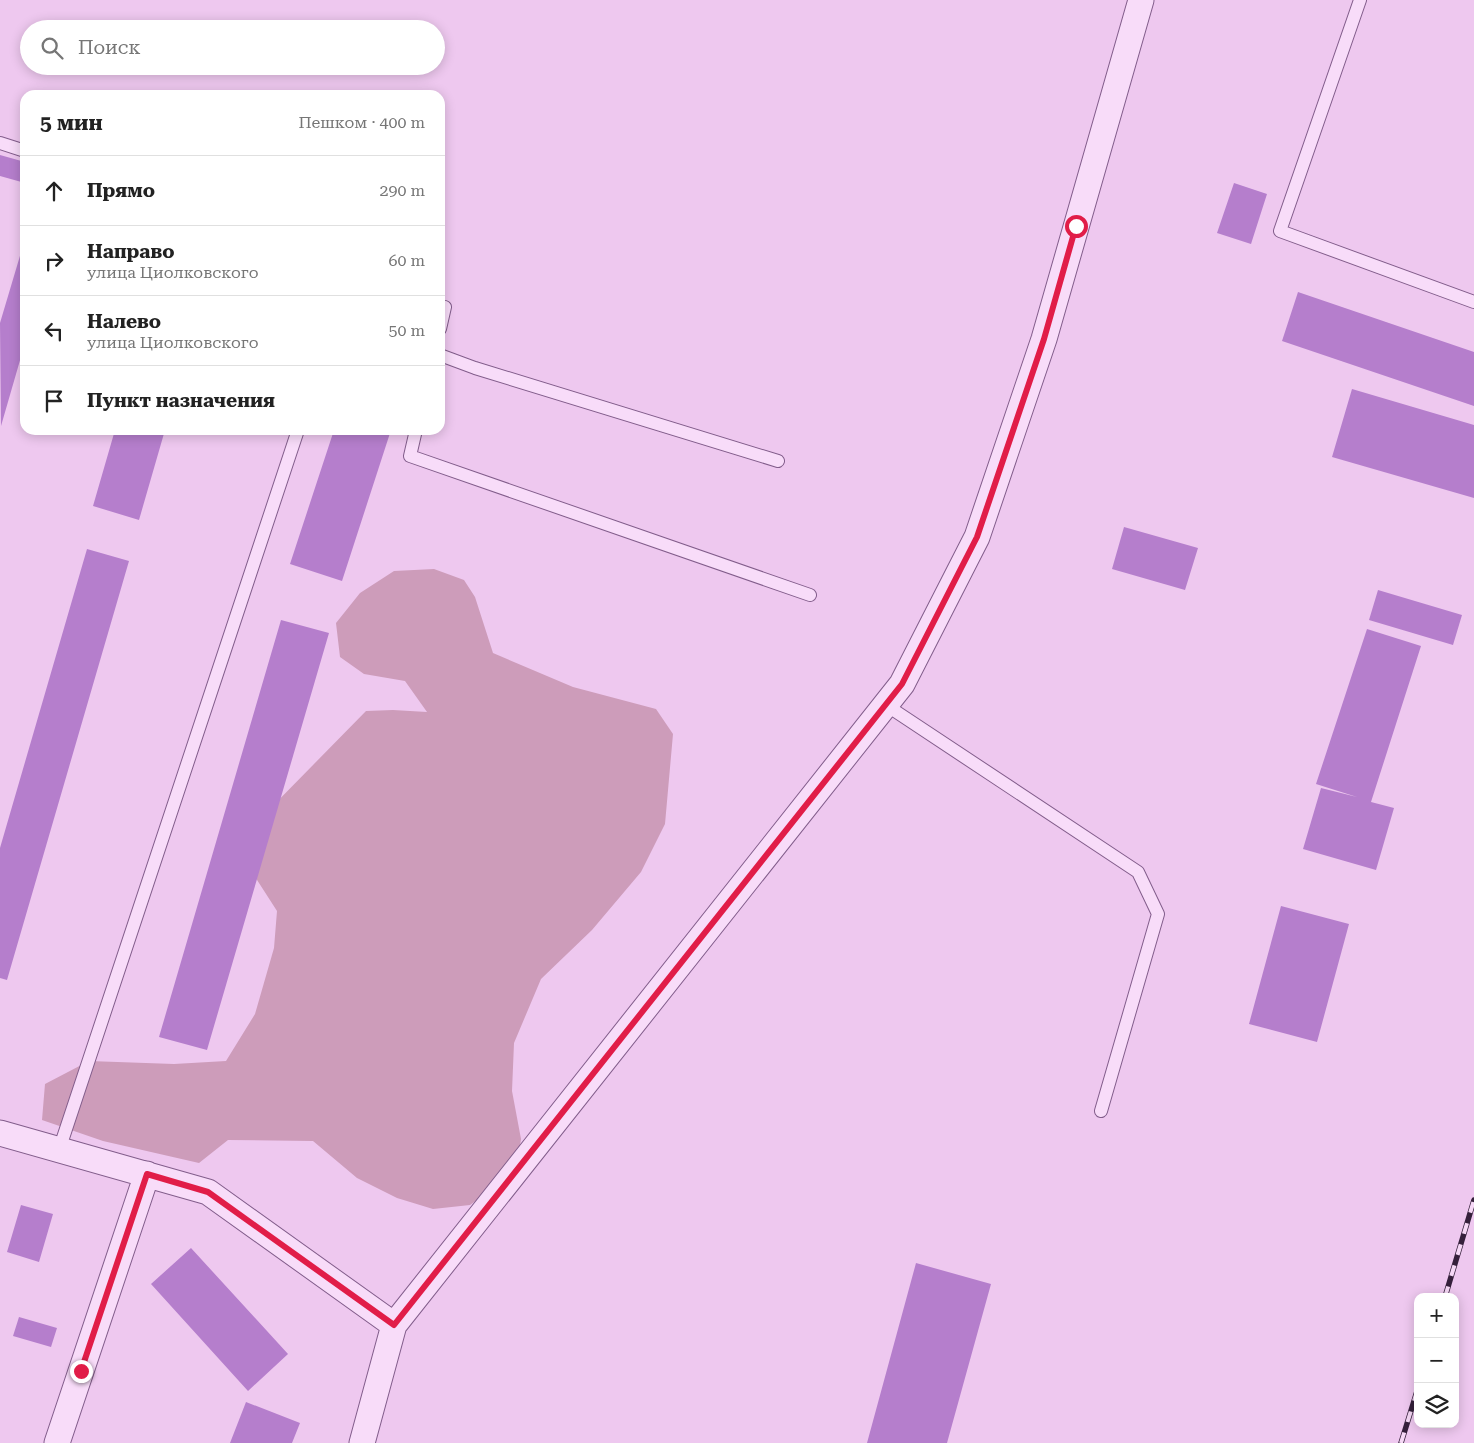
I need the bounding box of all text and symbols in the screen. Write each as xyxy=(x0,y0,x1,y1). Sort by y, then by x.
search box xyxy=(20,20,445,75)
icon: search xyxy=(38,34,66,62)
text: Поиск xyxy=(78,36,141,59)
text: 5 мин xyxy=(40,111,103,135)
text: Пешком · 400 m xyxy=(298,113,425,132)
icon: ahead xyxy=(40,177,68,205)
text: Прямо xyxy=(87,179,155,202)
text: 290 m xyxy=(379,181,425,200)
route start xyxy=(1065,215,1088,238)
text: Направо xyxy=(87,240,174,263)
icon: right xyxy=(40,247,68,275)
text: 60 m xyxy=(388,251,425,270)
text: улица Циолковского xyxy=(87,263,259,282)
text: Налево xyxy=(87,310,161,333)
icon: left xyxy=(40,317,68,345)
text: 50 m xyxy=(388,321,425,340)
text: улица Циолковского xyxy=(87,333,259,352)
icon: arrive xyxy=(40,387,68,415)
text: Пункт назначения xyxy=(87,389,275,412)
map controls xyxy=(1414,1293,1459,1428)
button: + xyxy=(1414,1293,1459,1338)
button: − xyxy=(1414,1338,1459,1383)
route end xyxy=(70,1360,93,1383)
button: layers xyxy=(1414,1383,1459,1428)

